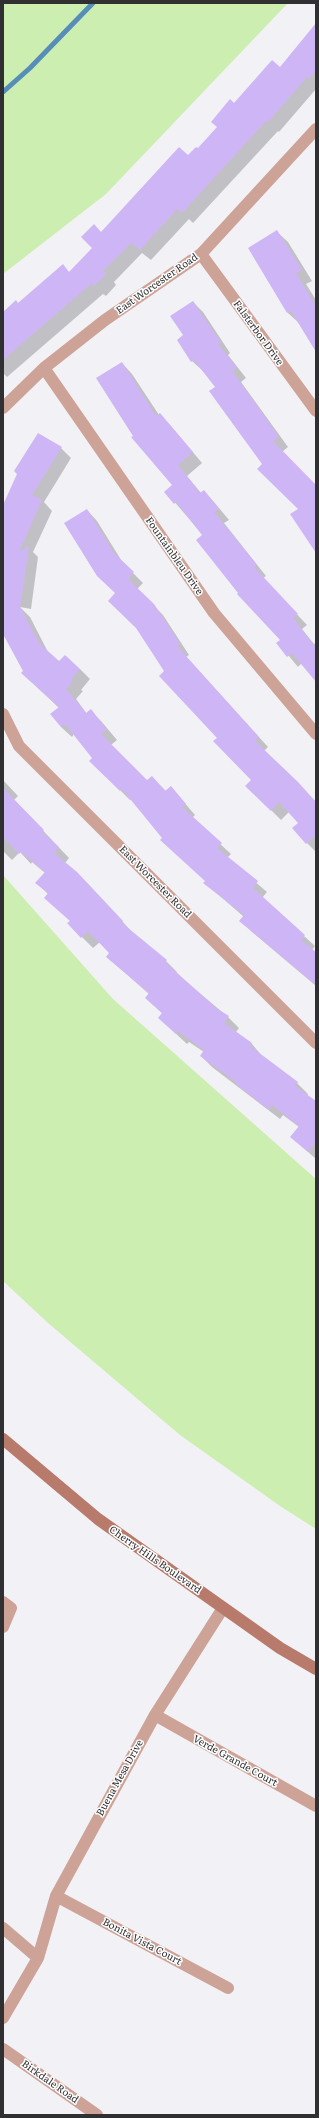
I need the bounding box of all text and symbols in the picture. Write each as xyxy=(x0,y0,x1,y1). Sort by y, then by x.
street label: East Worcester Road xyxy=(114,251,200,317)
street label: Falsterbor Drive xyxy=(230,298,286,368)
street label: Fountainbleu Drive xyxy=(143,515,205,597)
street label: East Worcester Road xyxy=(116,843,194,921)
street label: Cherry Hills Boulevard xyxy=(107,1524,203,1596)
street label: Verde Grande Court xyxy=(191,1733,279,1789)
street label: Buena Mesa Drive xyxy=(94,1738,146,1818)
street label: Bonita Vista Court xyxy=(101,1916,183,1968)
street label: Birkdale Road xyxy=(19,2058,81,2106)

